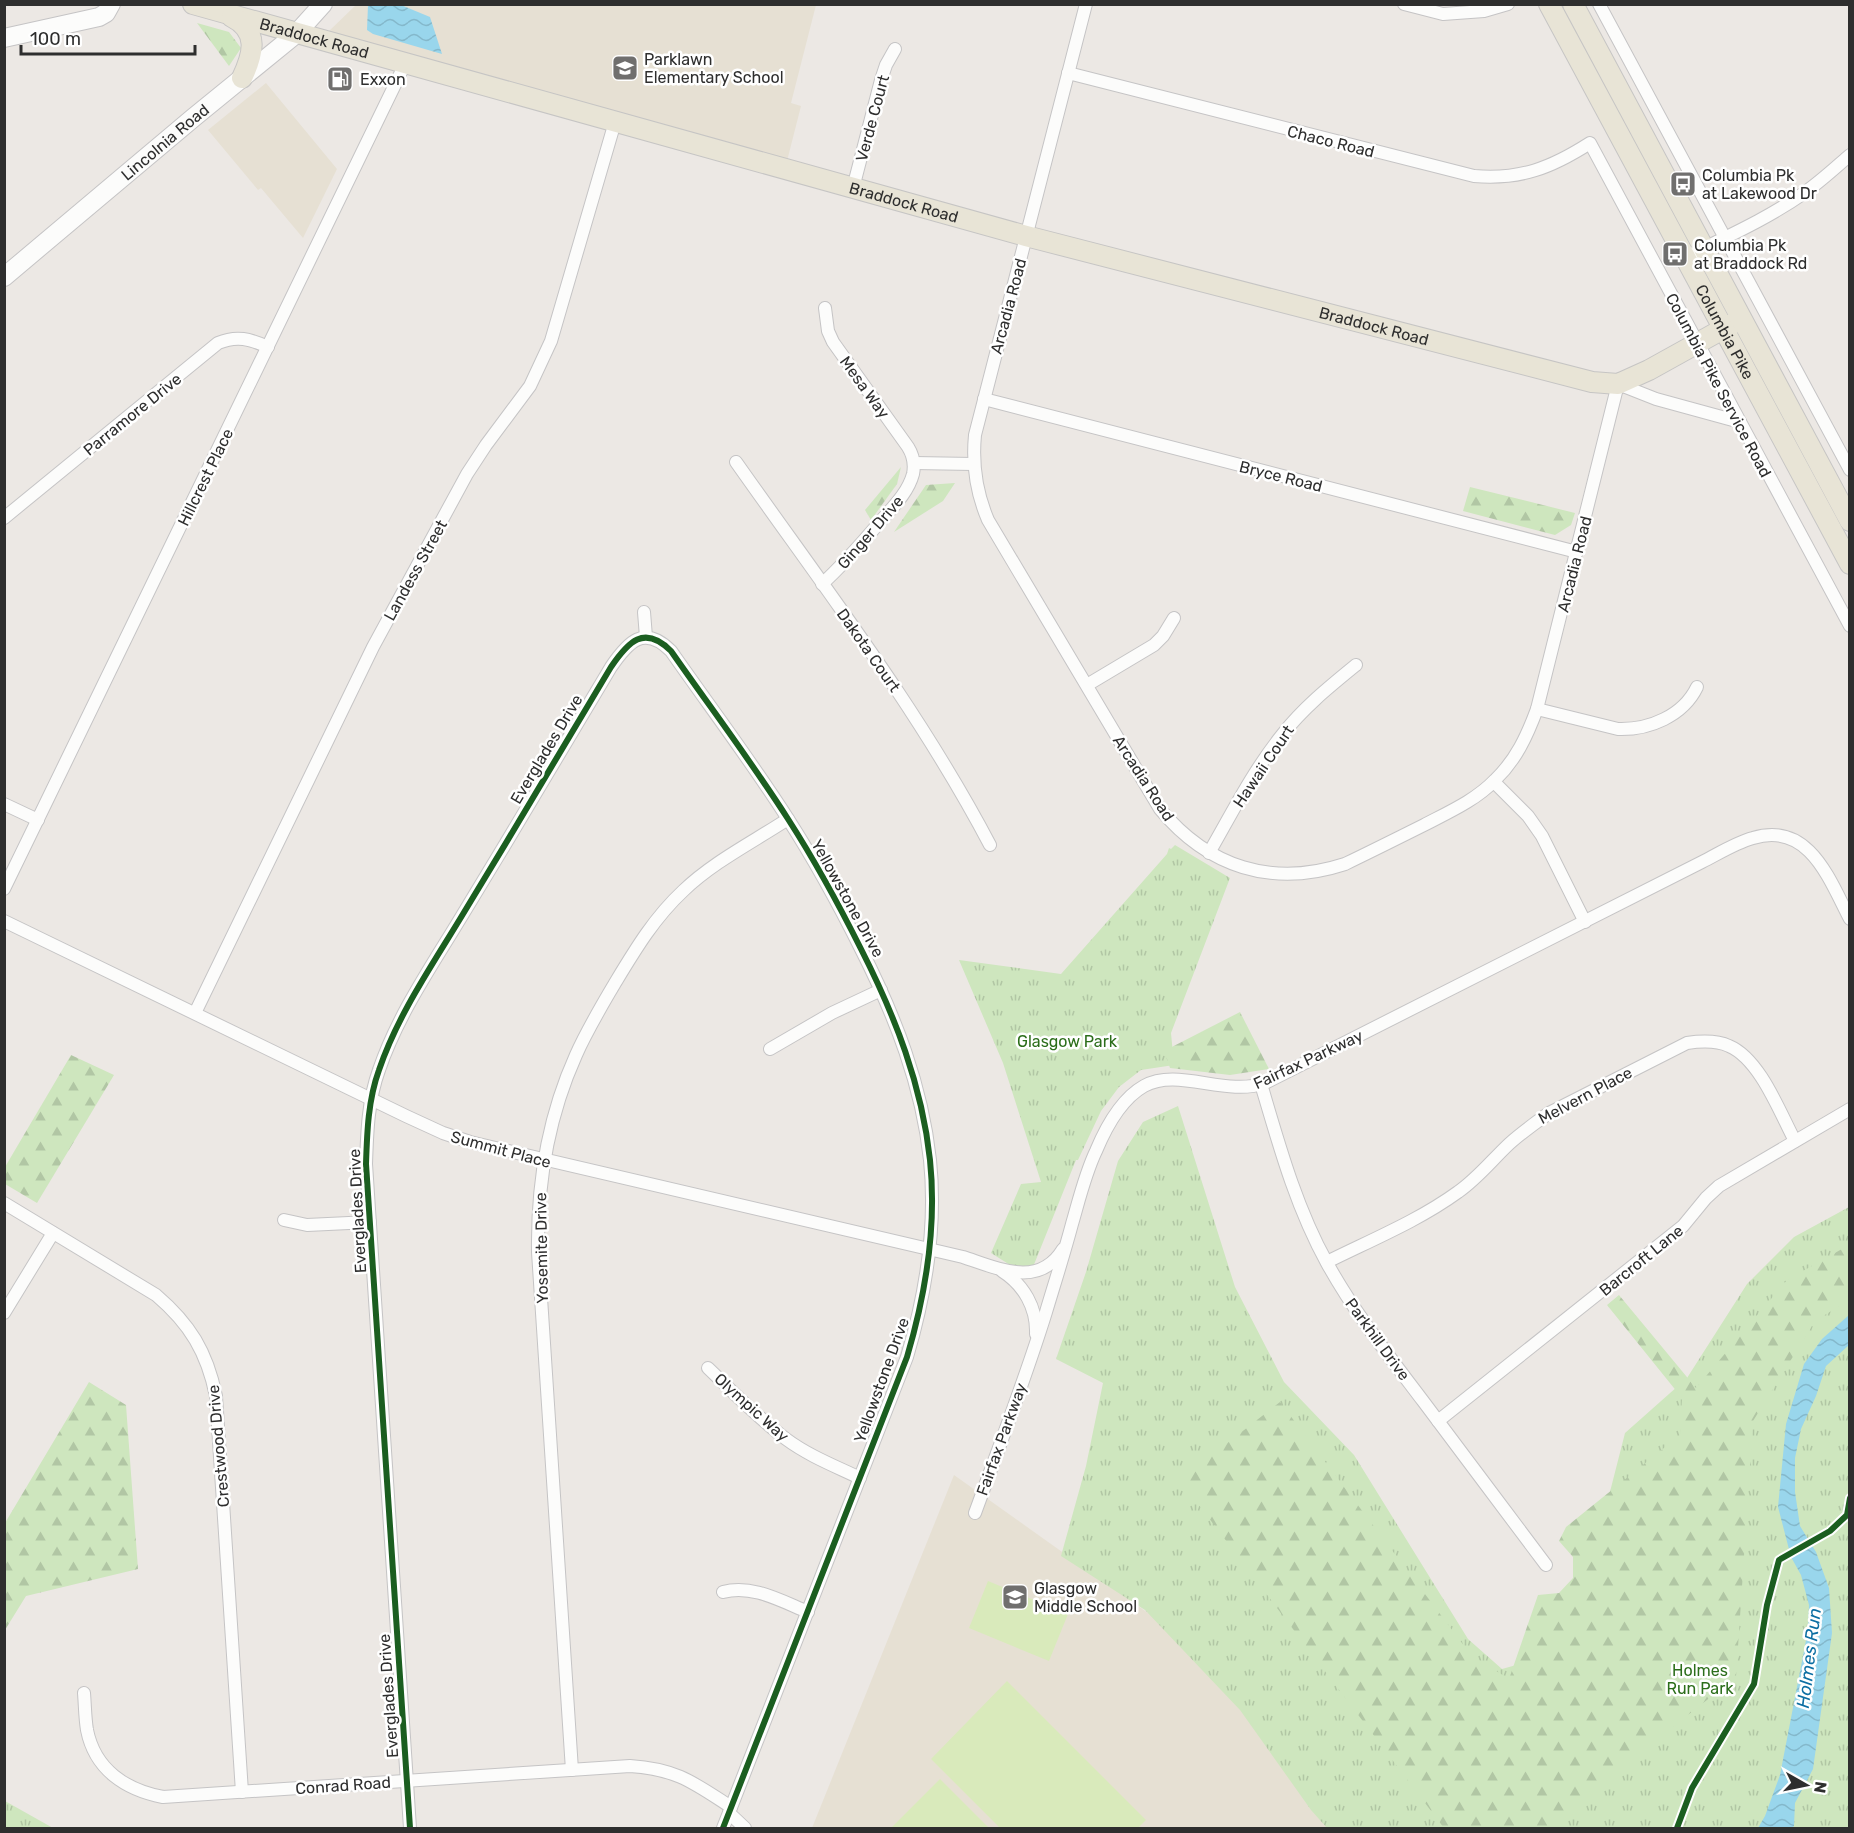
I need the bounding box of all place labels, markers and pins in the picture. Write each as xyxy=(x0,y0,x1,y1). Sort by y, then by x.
place label: Parklawn Elementary School xyxy=(644,50,784,87)
school or university icon: Parklawn Elementary School xyxy=(610,53,640,83)
fuel station icon: Exxon xyxy=(325,64,355,94)
place label: Exxon xyxy=(360,70,406,89)
place label: Columbia Pk at Lakewood Dr xyxy=(1702,166,1817,203)
bus stop icon: Columbia Pk at Lakewood Dr xyxy=(1668,169,1698,199)
place label: Columbia Pk at Braddock Rd xyxy=(1694,236,1807,273)
bus stop icon: Columbia Pk at Braddock Rd xyxy=(1660,239,1690,269)
place label: Glasgow Middle School xyxy=(1034,1579,1137,1616)
school or university icon: Glasgow Middle School xyxy=(1000,1582,1030,1612)

